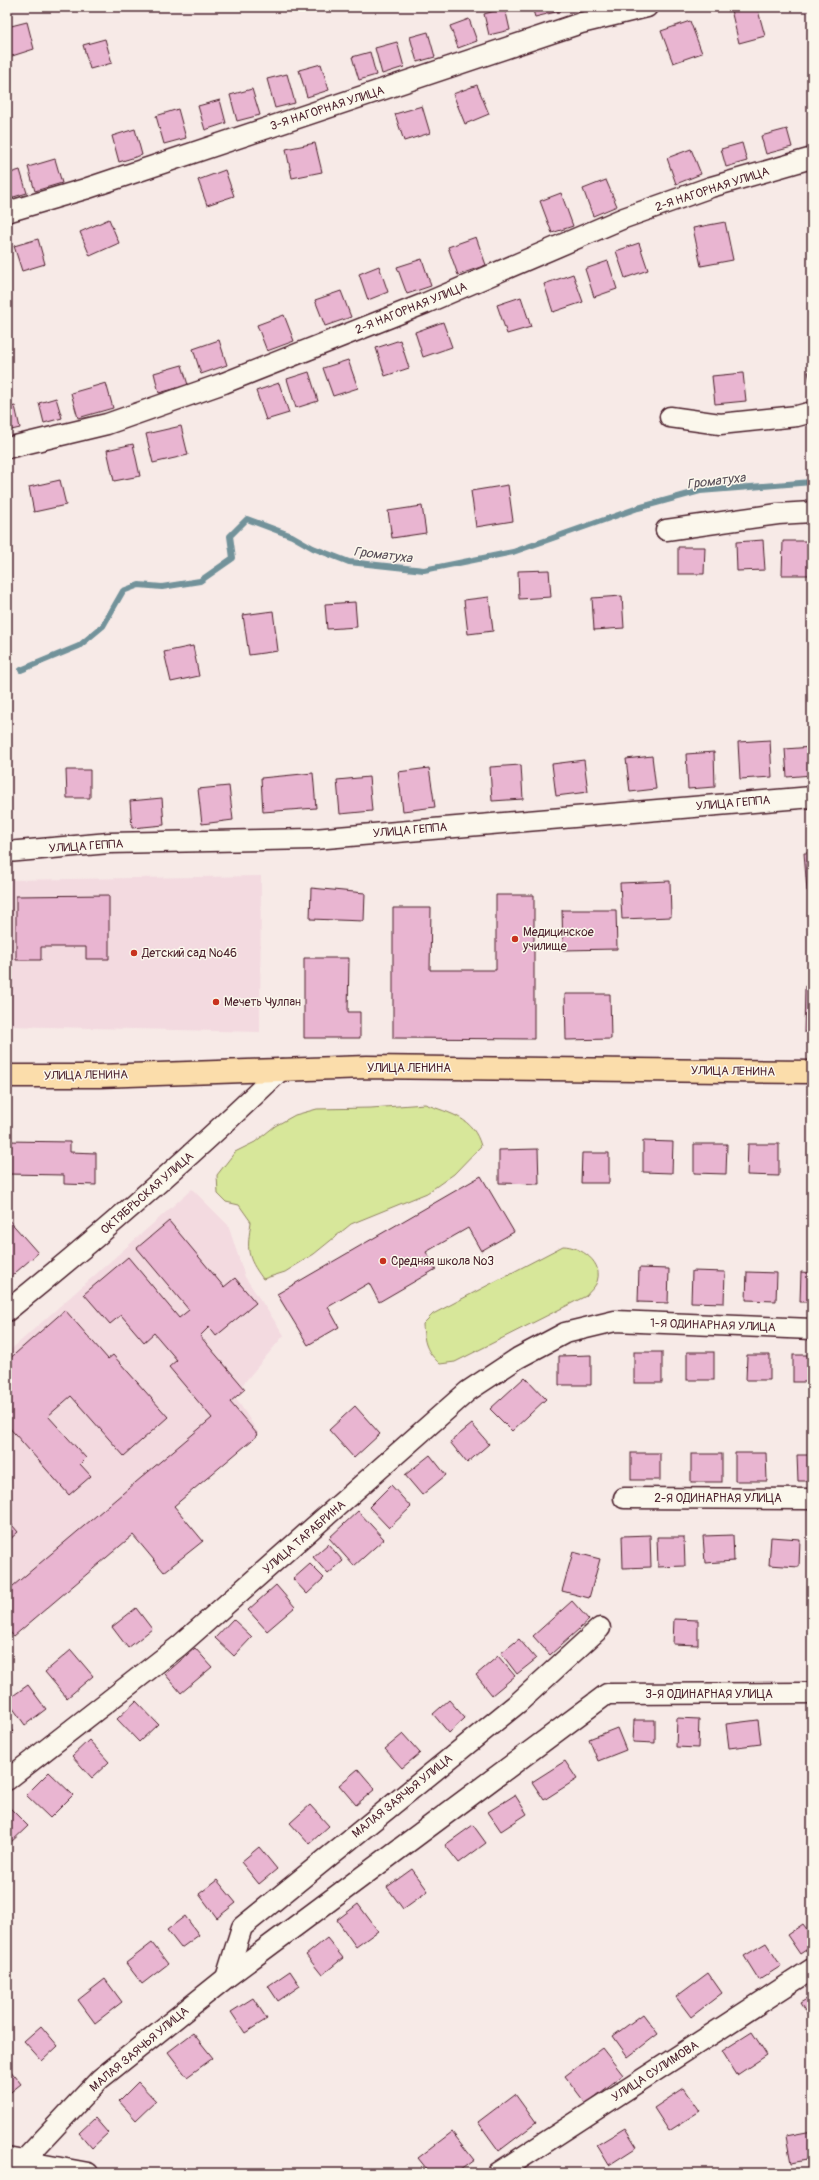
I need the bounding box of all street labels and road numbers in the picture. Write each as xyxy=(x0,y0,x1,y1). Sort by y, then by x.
street label: 3-Я НАГОРНАЯ УЛИЦА xyxy=(268,83,386,134)
street label: 2-Я НАГОРНАЯ УЛИЦА xyxy=(653,164,771,215)
street label: 2-Я НАГОРНАЯ УЛИЦА xyxy=(353,279,469,338)
street label: УЛИЦА ГЕППА xyxy=(695,793,771,814)
street label: УЛИЦА ГЕППА xyxy=(372,820,448,841)
street label: УЛИЦА ГЕППА xyxy=(48,836,124,857)
street label: УЛИЦА ЛЕНИНА xyxy=(367,1061,451,1076)
street label: УЛИЦА ЛЕНИНА xyxy=(691,1063,775,1080)
street label: УЛИЦА ЛЕНИНА xyxy=(44,1067,128,1084)
street label: ОКТЯБРЬСКАЯ УЛИЦА xyxy=(98,1149,197,1238)
street label: 1-Я ОДИНАРНАЯ УЛИЦА xyxy=(650,1316,776,1335)
street label: 2-Я ОДИНАРНАЯ УЛИЦА xyxy=(654,1491,782,1506)
street label: УЛИЦА ТАРАБРИНА xyxy=(260,1497,349,1577)
street label: 3-Я ОДИНАРНАЯ УЛИЦА xyxy=(645,1687,773,1702)
street label: МАЛАЯ ЗАЯЧЬЯ УЛИЦА xyxy=(349,1751,456,1841)
street label: МАЛАЯ ЗАЯЧЬЯ УЛИЦА xyxy=(87,2003,192,2095)
street label: УЛИЦА СУЛИМОВА xyxy=(609,2038,702,2105)

